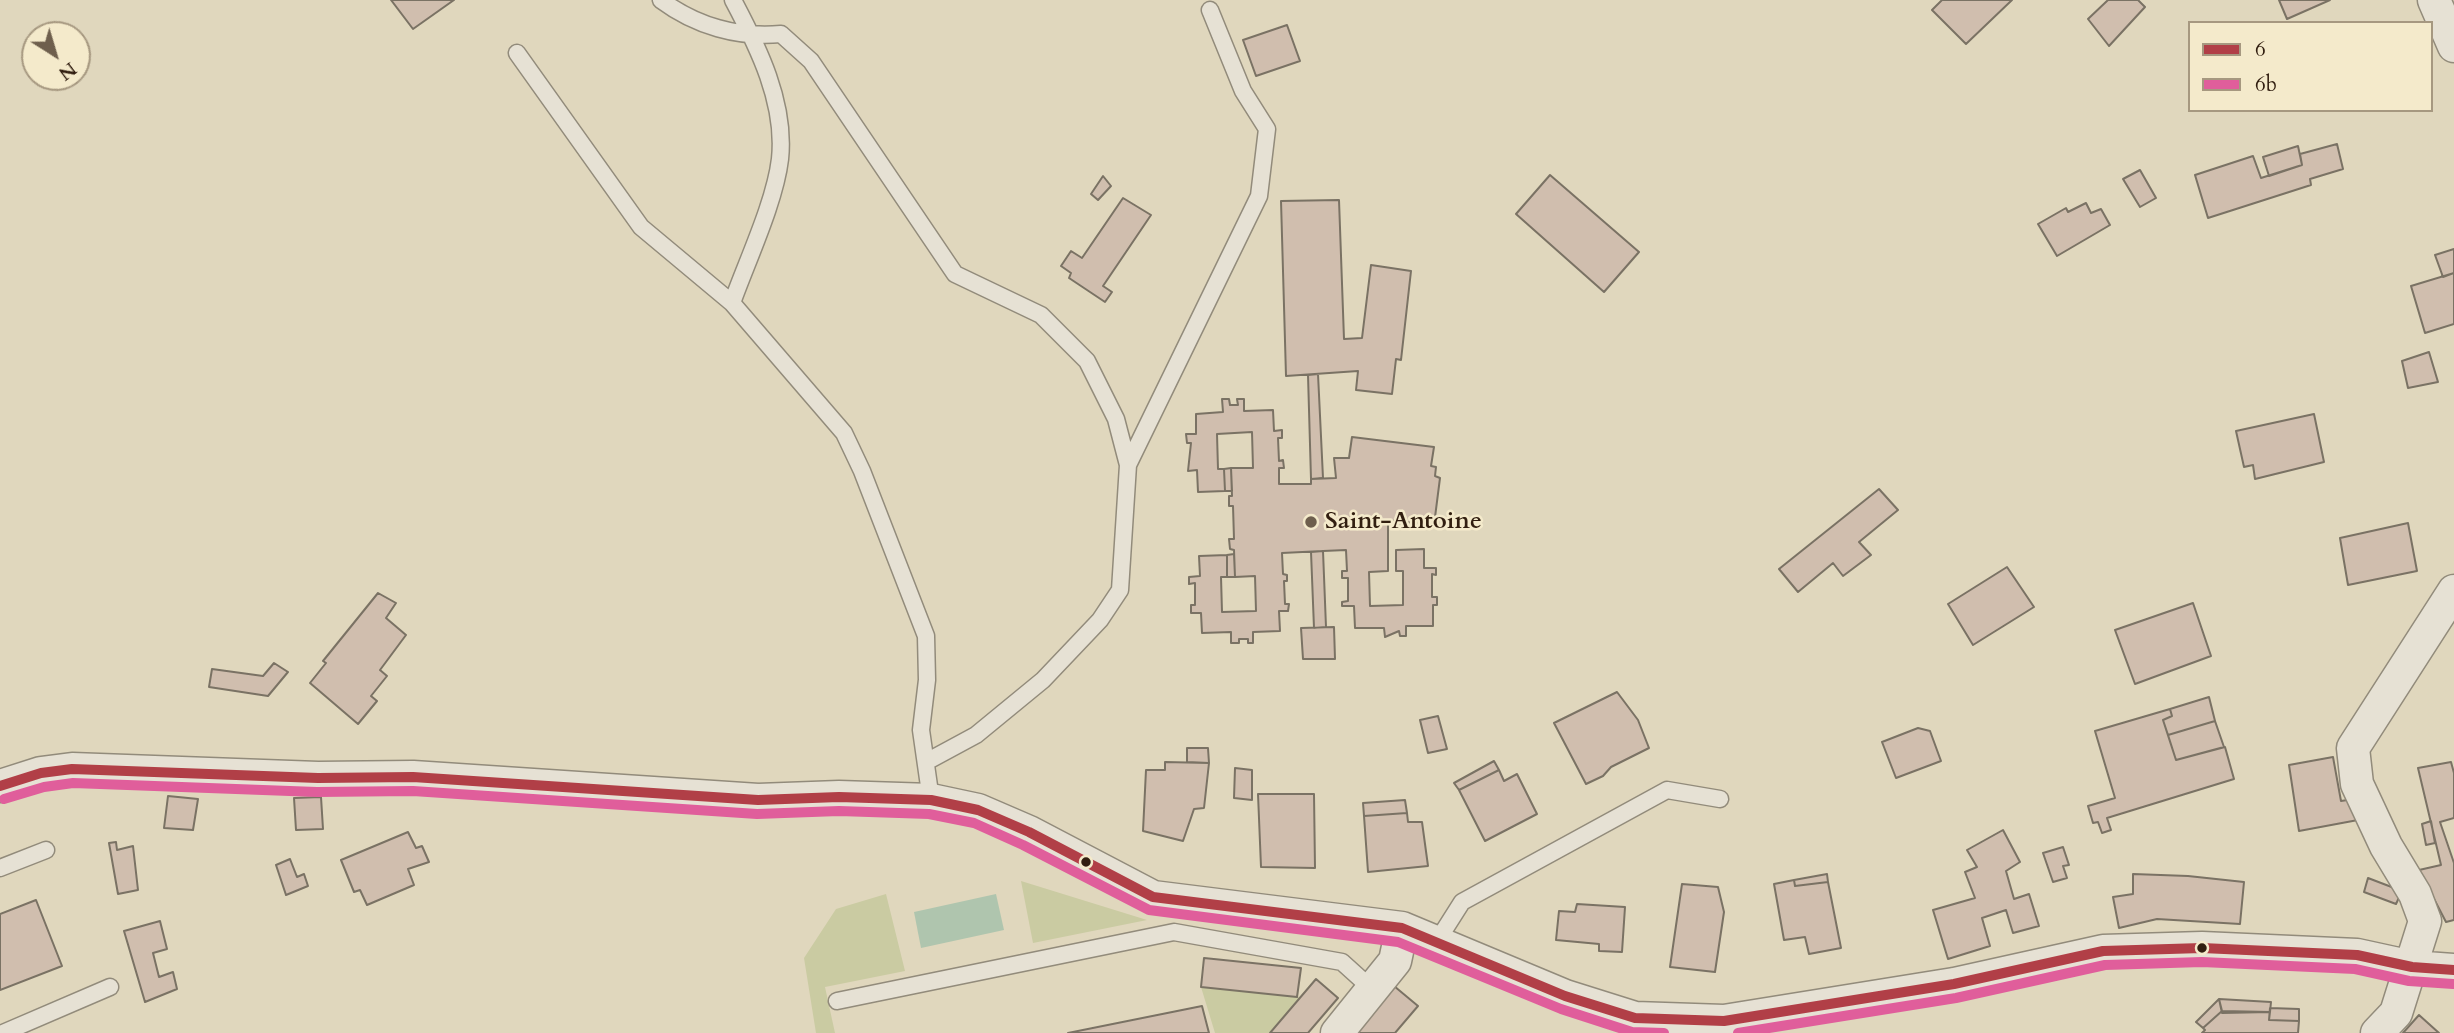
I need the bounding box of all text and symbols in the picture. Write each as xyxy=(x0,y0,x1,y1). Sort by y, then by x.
north arrow xyxy=(21,21,91,91)
legend xyxy=(2188,21,2433,112)
text: 6 xyxy=(2255,35,2266,64)
text: N xyxy=(53,56,82,87)
text: 6b xyxy=(2255,70,2277,99)
place label: Saint-Antoine xyxy=(1325,508,1482,536)
marker: Saint-Antoine xyxy=(1303,514,1319,530)
unlabelled marker xyxy=(1079,855,1093,869)
unlabelled marker xyxy=(2195,941,2209,955)

